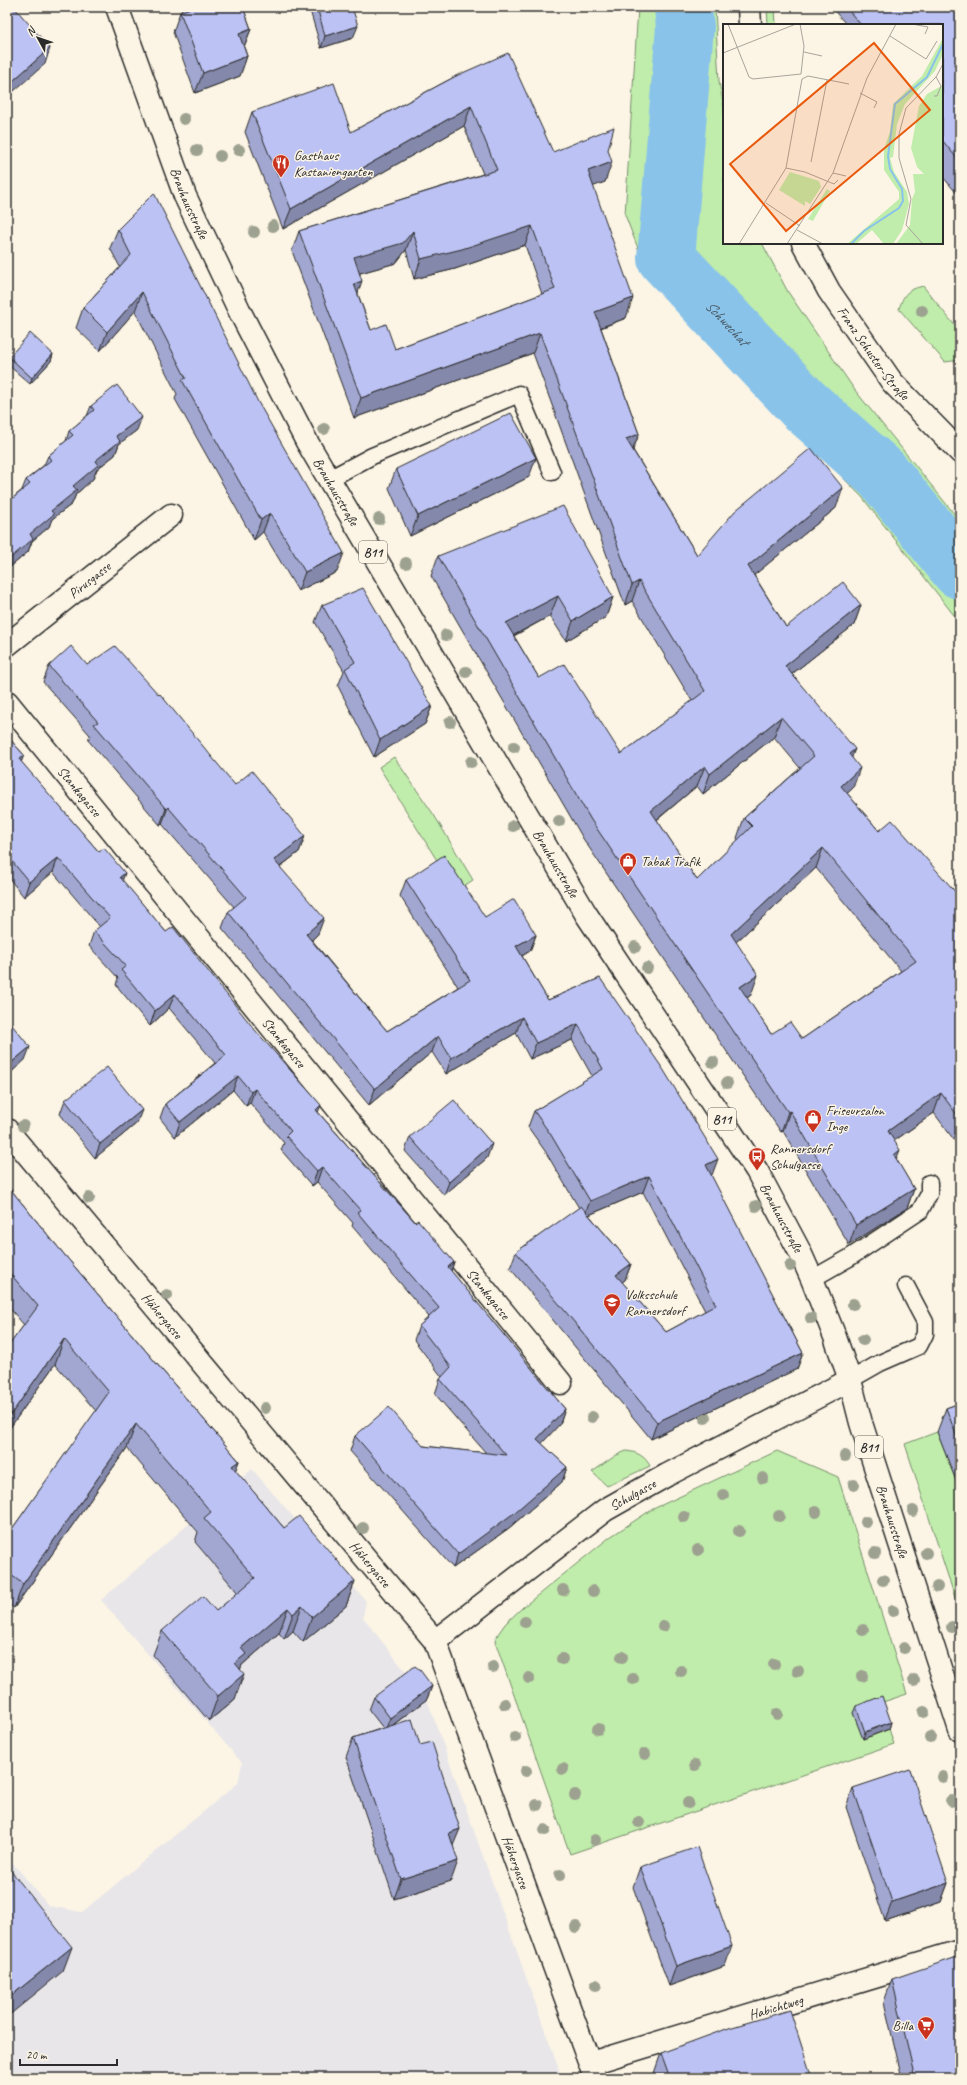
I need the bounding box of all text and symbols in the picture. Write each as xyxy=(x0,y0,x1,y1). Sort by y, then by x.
north arrow xyxy=(18,18,58,58)
text: N xyxy=(23,23,39,39)
inset map xyxy=(723,24,943,244)
place label: Gasthaus Kastaniengarten xyxy=(294,147,373,180)
restaurant icon: Gasthaus Kastaniengarten xyxy=(271,153,291,178)
street label: Brauhausstraße xyxy=(166,165,213,243)
water label: Schwechat xyxy=(701,297,755,353)
street label: Franz Schuster-Straße xyxy=(833,303,914,405)
street label: Brauhausstraße xyxy=(309,455,363,530)
road number: B11 xyxy=(359,541,387,563)
street label: Pirusgasse xyxy=(65,557,115,602)
street label: Stankagasse xyxy=(54,763,106,821)
street label: Brauhausstraße xyxy=(529,827,583,902)
shop icon: Tabak Trafik xyxy=(618,851,638,876)
place label: Tabak Trafik xyxy=(641,853,702,870)
street label: Stankagasse xyxy=(258,1014,310,1073)
place label: Friseursalon Inge xyxy=(826,1102,885,1135)
road number: B11 xyxy=(708,1108,736,1130)
shop icon: Friseursalon Inge xyxy=(803,1108,823,1133)
place label: Rannersdorf Schulgasse xyxy=(770,1140,833,1173)
bus stop icon: Rannersdorf Schulgasse xyxy=(747,1146,767,1171)
street label: Brauhausstraße xyxy=(756,1180,807,1256)
street label: Stankagasse xyxy=(463,1266,514,1324)
place label: Volksschule Rannersdorf xyxy=(625,1286,688,1319)
street label: Hähergasse xyxy=(138,1289,187,1343)
school or university icon: Volksschule Rannersdorf xyxy=(602,1292,622,1317)
road number: B11 xyxy=(855,1436,883,1458)
street label: Schulgasse xyxy=(607,1475,660,1515)
street label: Brauhausstraße xyxy=(872,1482,912,1561)
street label: Hähergasse xyxy=(346,1538,395,1592)
street label: Hähergasse xyxy=(498,1834,533,1892)
street label: Habichtweg xyxy=(747,1991,806,2024)
supermarket icon: Billa xyxy=(916,2015,936,2040)
place label: Billa xyxy=(893,2017,914,2034)
scale bar xyxy=(20,2041,117,2067)
text: 20 m xyxy=(26,2047,48,2063)

